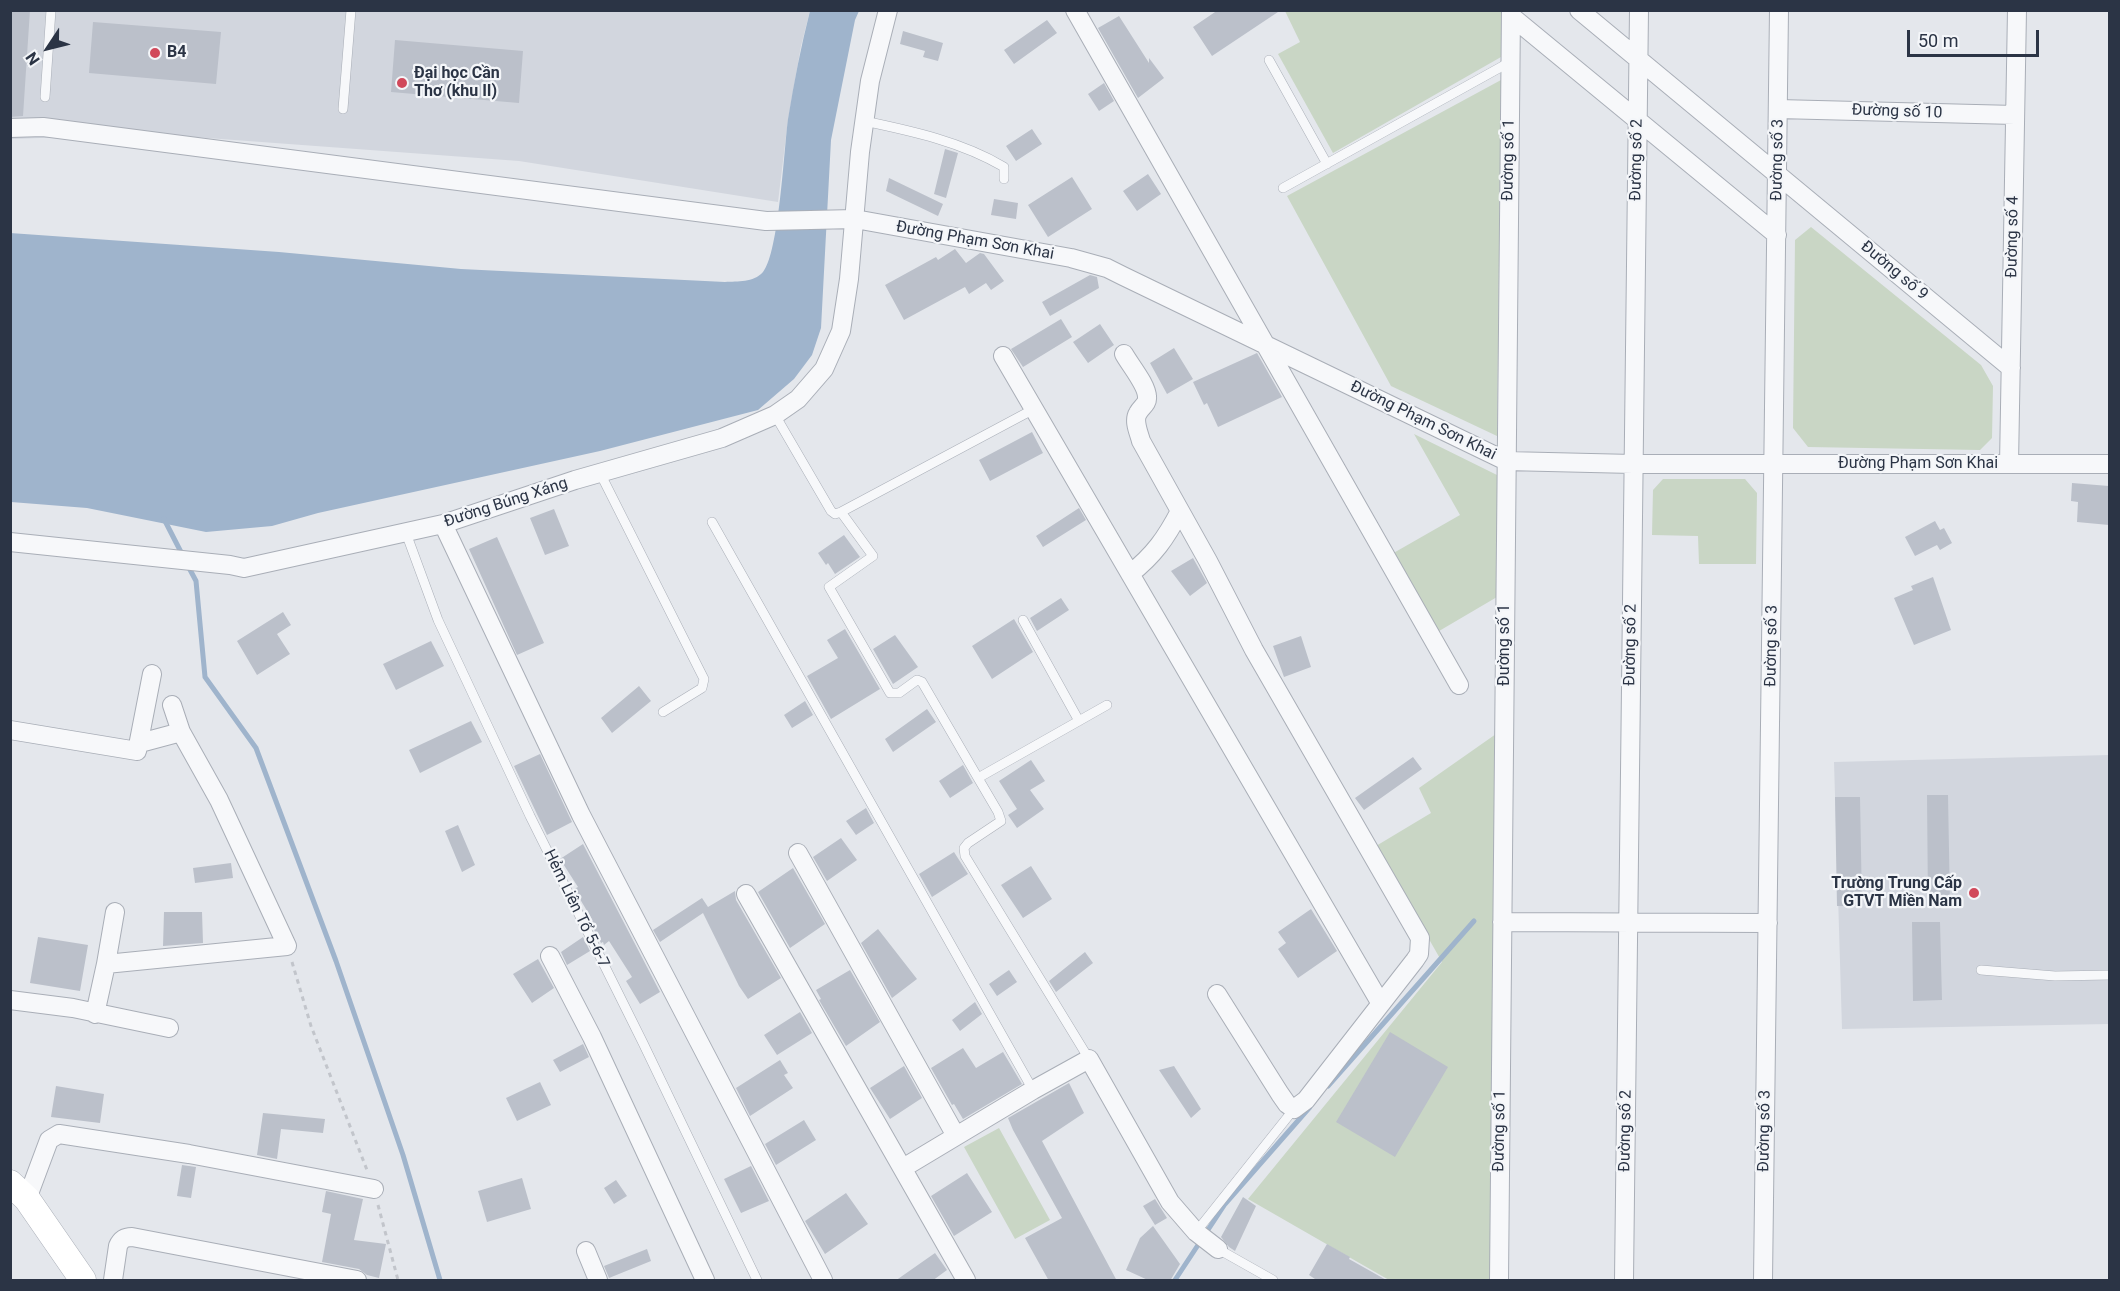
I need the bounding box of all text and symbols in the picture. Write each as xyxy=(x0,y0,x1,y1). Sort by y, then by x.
north arrow xyxy=(18,18,78,78)
scale bar xyxy=(1910,18,2042,56)
text: 50 m xyxy=(1918,30,1958,51)
place label: B4 xyxy=(167,43,186,63)
marker: B4 xyxy=(148,46,162,60)
text: N xyxy=(22,49,44,69)
place label: Đại học Cần Thơ (khu II) xyxy=(414,64,500,102)
marker: Đại học Cần Thơ (khu II) xyxy=(395,76,409,90)
street label: Đường số 10 xyxy=(1851,101,1943,123)
street label: Đường số 1 xyxy=(1499,119,1519,201)
street label: Đường số 2 xyxy=(1627,119,1647,201)
street label: Đường số 3 xyxy=(1768,119,1788,201)
street label: Đường số 4 xyxy=(2003,196,2023,278)
street label: Đường Phạm Sơn Khai xyxy=(895,218,1055,264)
street label: Đường số 9 xyxy=(1856,237,1932,305)
street label: Đường Phạm Sơn Khai xyxy=(1347,377,1499,465)
street label: Đường Phạm Sơn Khai xyxy=(1838,454,1998,474)
street label: Đường Búng Xáng xyxy=(442,474,570,532)
street label: Đường số 1 xyxy=(1495,604,1515,686)
street label: Đường số 2 xyxy=(1621,604,1641,686)
street label: Đường số 3 xyxy=(1762,605,1782,687)
street label: Hẻm Liên Tổ 5-6-7 xyxy=(539,847,613,971)
place label: Trường Trung Cấp GTVT Miền Nam xyxy=(1831,874,1962,912)
marker: Trường Trung Cấp GTVT Miền Nam xyxy=(1967,886,1981,900)
street label: Đường số 1 xyxy=(1490,1090,1510,1172)
street label: Đường số 2 xyxy=(1616,1090,1636,1172)
street label: Đường số 3 xyxy=(1755,1090,1775,1172)

